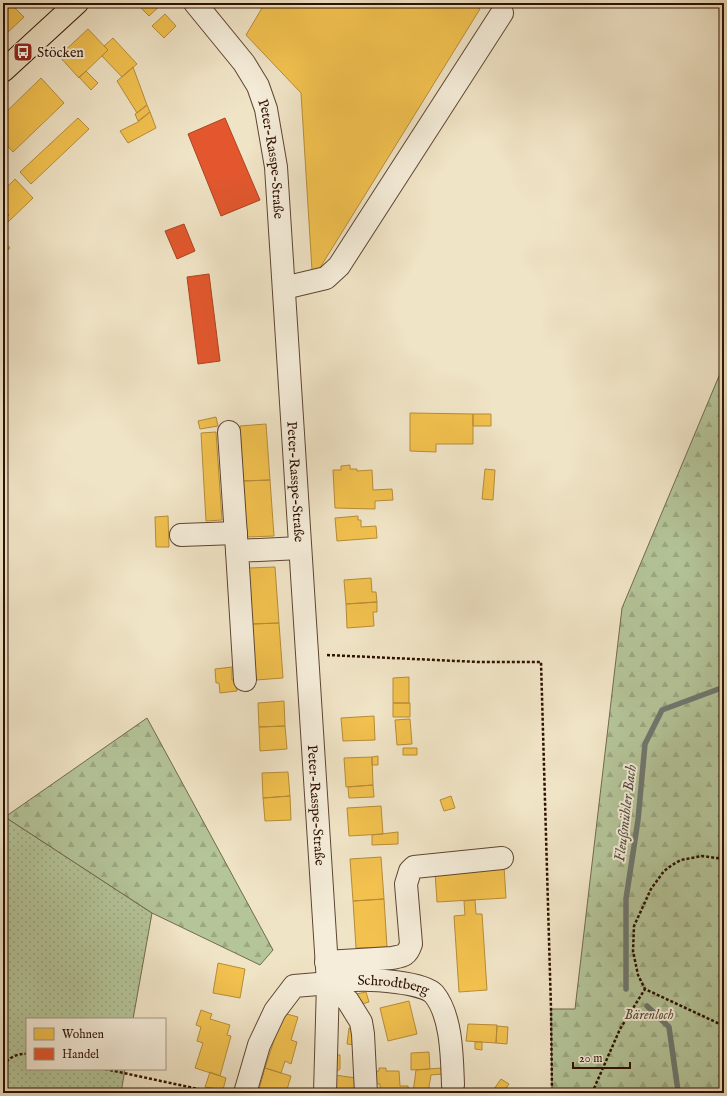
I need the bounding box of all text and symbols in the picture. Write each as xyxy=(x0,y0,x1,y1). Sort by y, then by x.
bus stop icon: Stöcken xyxy=(12,41,34,63)
place label: Stöcken xyxy=(37,44,84,62)
street label: Peter-Rasspe-Straße xyxy=(253,97,287,220)
street label: Peter-Rasspe-Straße xyxy=(282,421,308,543)
street label: Peter-Rasspe-Straße xyxy=(303,744,329,867)
water label: Fleußmühler Bach xyxy=(610,763,641,863)
street label: Schrodtberg xyxy=(357,972,432,1000)
park label: Bärenloch xyxy=(624,1006,674,1024)
legend xyxy=(26,1018,166,1070)
text: Wohnen xyxy=(62,1027,105,1042)
scale bar xyxy=(573,1044,630,1070)
text: Handel xyxy=(62,1047,100,1062)
text: 20 m xyxy=(579,1051,602,1066)

